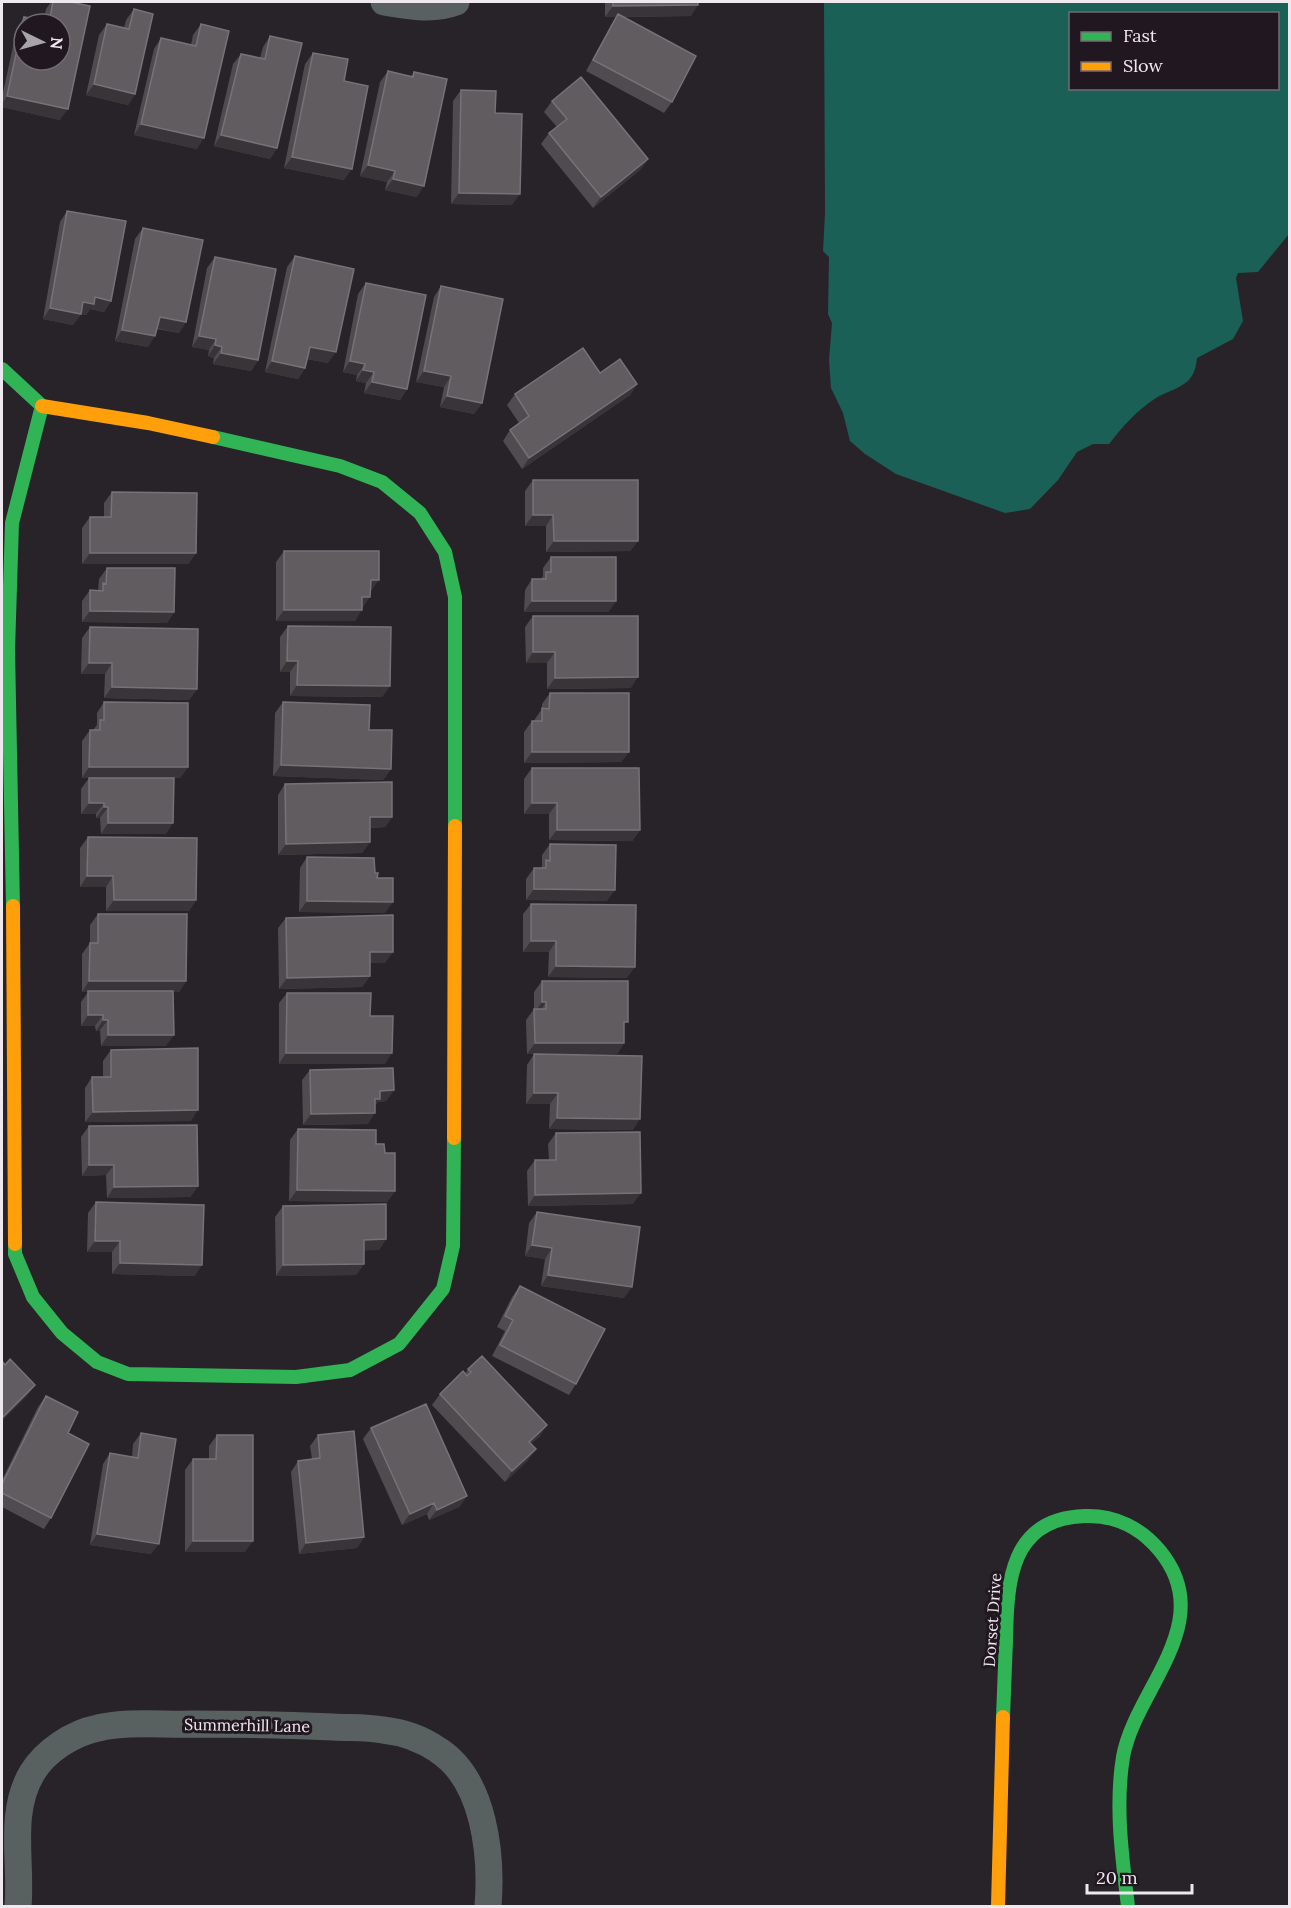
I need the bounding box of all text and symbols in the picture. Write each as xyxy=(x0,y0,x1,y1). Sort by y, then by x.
north arrow xyxy=(12,12,72,72)
legend xyxy=(1069,12,1279,90)
text: Fast xyxy=(1123,24,1157,47)
text: N xyxy=(46,36,67,50)
text: Slow xyxy=(1123,54,1163,77)
street label: Dorset Drive xyxy=(979,1572,1005,1668)
street label: Summerhill Lane xyxy=(184,1714,310,1736)
scale bar xyxy=(1087,1857,1192,1895)
text: 20 m xyxy=(1096,1866,1138,1889)

